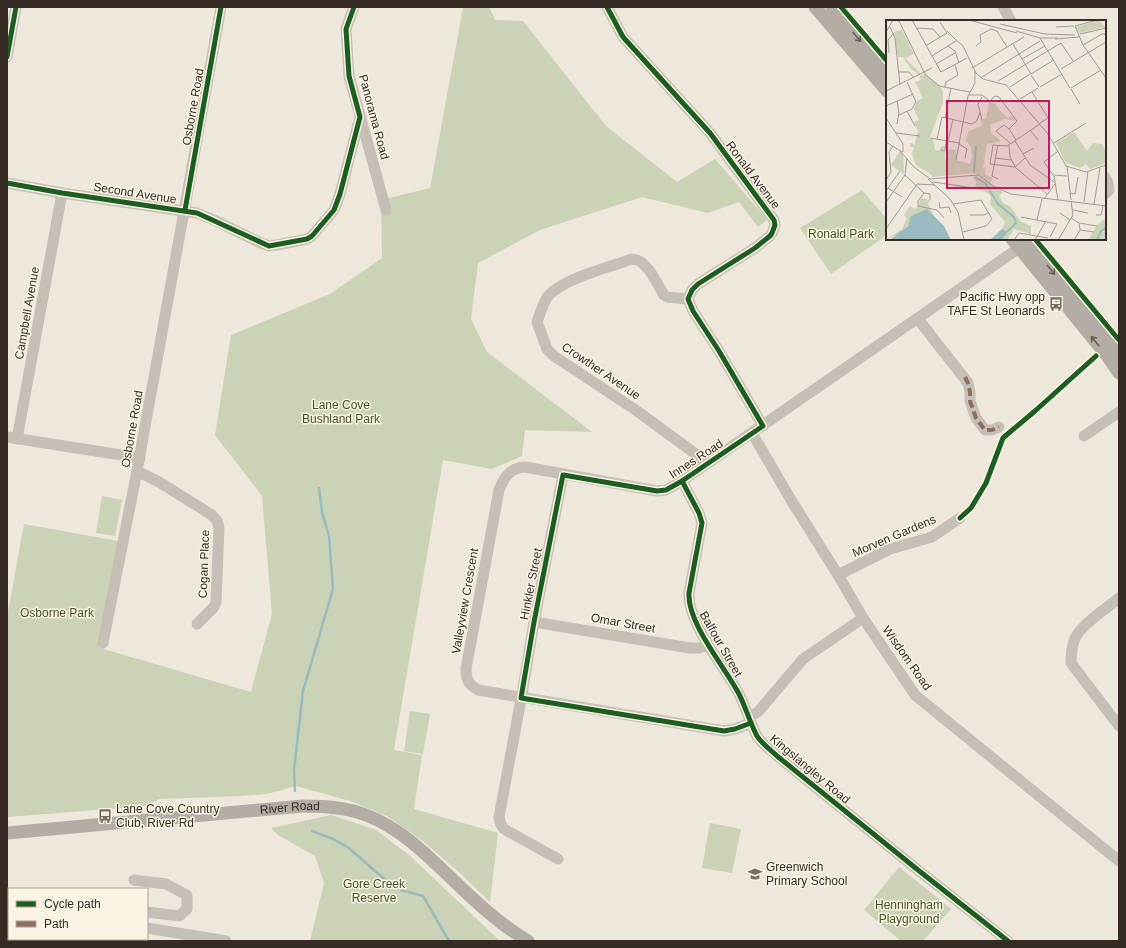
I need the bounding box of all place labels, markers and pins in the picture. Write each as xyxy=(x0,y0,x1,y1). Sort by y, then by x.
place label: Pacific Hwy opp TAFE St Leonards xyxy=(947,290,1045,318)
bus stop icon: Pacific Hwy opp TAFE St Leonards xyxy=(1048,296,1064,312)
place label: Lane Cove Country Club, River Rd xyxy=(116,802,219,830)
bus stop icon: Lane Cove Country Club, River Rd xyxy=(97,808,113,824)
place label: Greenwich Primary School xyxy=(766,860,847,888)
school or university icon: Greenwich Primary School xyxy=(747,866,763,882)

